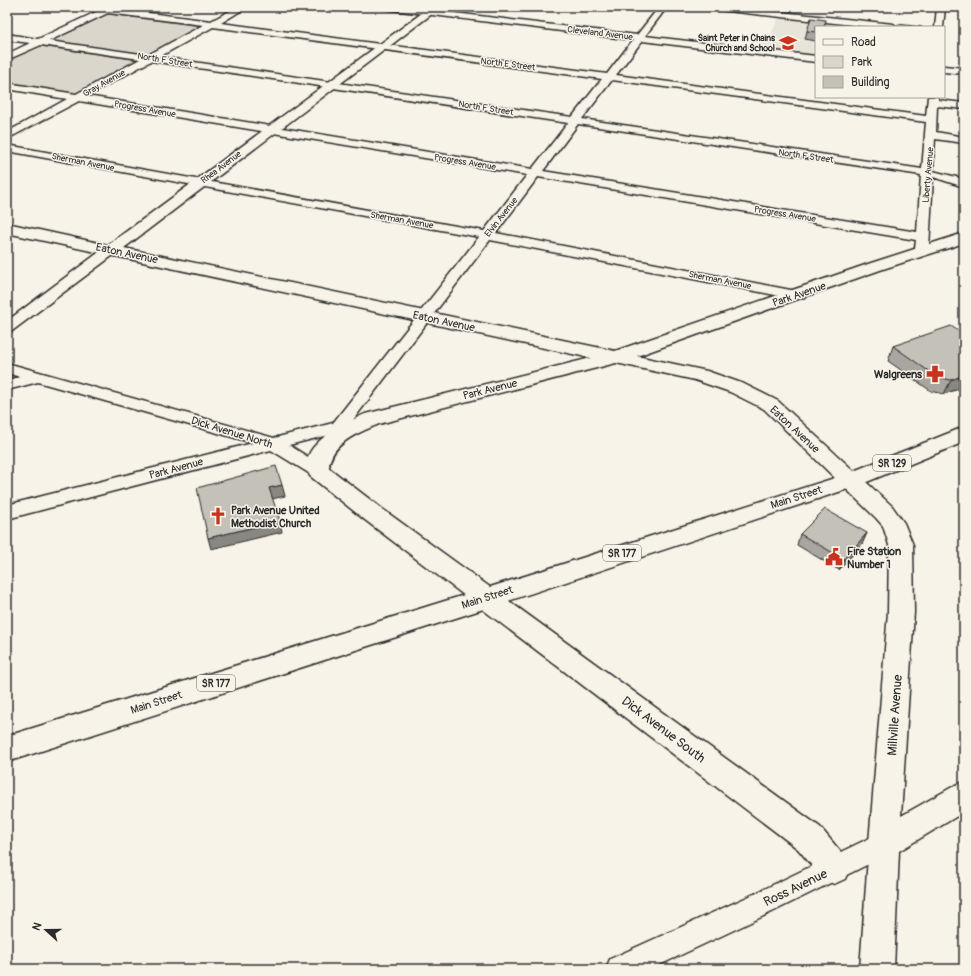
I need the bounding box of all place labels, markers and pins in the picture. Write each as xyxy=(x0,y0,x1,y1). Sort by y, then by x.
place label: Saint Peter in Chains Church and School xyxy=(698,33,776,54)
school or university icon: Saint Peter in Chains Church and School xyxy=(778,33,798,53)
pharmacy icon: Walgreens xyxy=(925,364,945,384)
place label: Walgreens xyxy=(874,368,922,381)
place label: Park Avenue United Methodist Church xyxy=(231,504,320,530)
church icon: Park Avenue United Methodist Church xyxy=(208,506,228,526)
place label: Fire Station Number 1 xyxy=(847,545,901,571)
public building icon: Fire Station Number 1 xyxy=(824,547,844,567)

